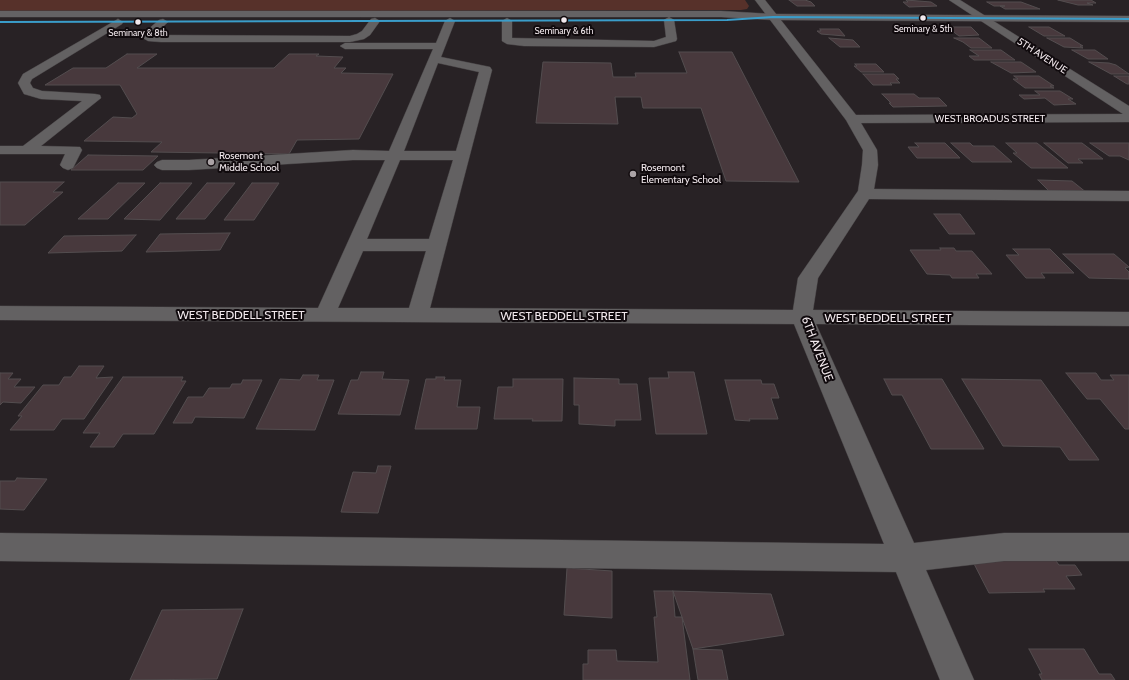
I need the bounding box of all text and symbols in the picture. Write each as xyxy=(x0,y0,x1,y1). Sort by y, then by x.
marker: Seminary & 5th xyxy=(918,13,928,23)
marker: Seminary & 6th xyxy=(559,15,569,25)
marker: Seminary & 8th xyxy=(133,17,143,27)
place label: Seminary & 5th xyxy=(894,24,952,34)
place label: Seminary & 6th xyxy=(535,26,593,36)
place label: Seminary & 8th xyxy=(108,28,168,38)
street label: 5TH AVENUE xyxy=(1015,35,1069,77)
street label: WEST BROADUS STREET xyxy=(935,113,1045,125)
place label: Rosemont Middle School xyxy=(219,150,279,174)
marker: Rosemont Middle School xyxy=(206,157,216,167)
place label: Rosemont Elementary School xyxy=(641,162,721,186)
marker: Rosemont Elementary School xyxy=(628,169,638,179)
street label: WEST BEDDELL STREET xyxy=(177,308,305,322)
street label: WEST BEDDELL STREET xyxy=(500,309,628,323)
street label: WEST BEDDELL STREET xyxy=(824,311,952,325)
street label: 6TH AVENUE xyxy=(798,314,836,384)

